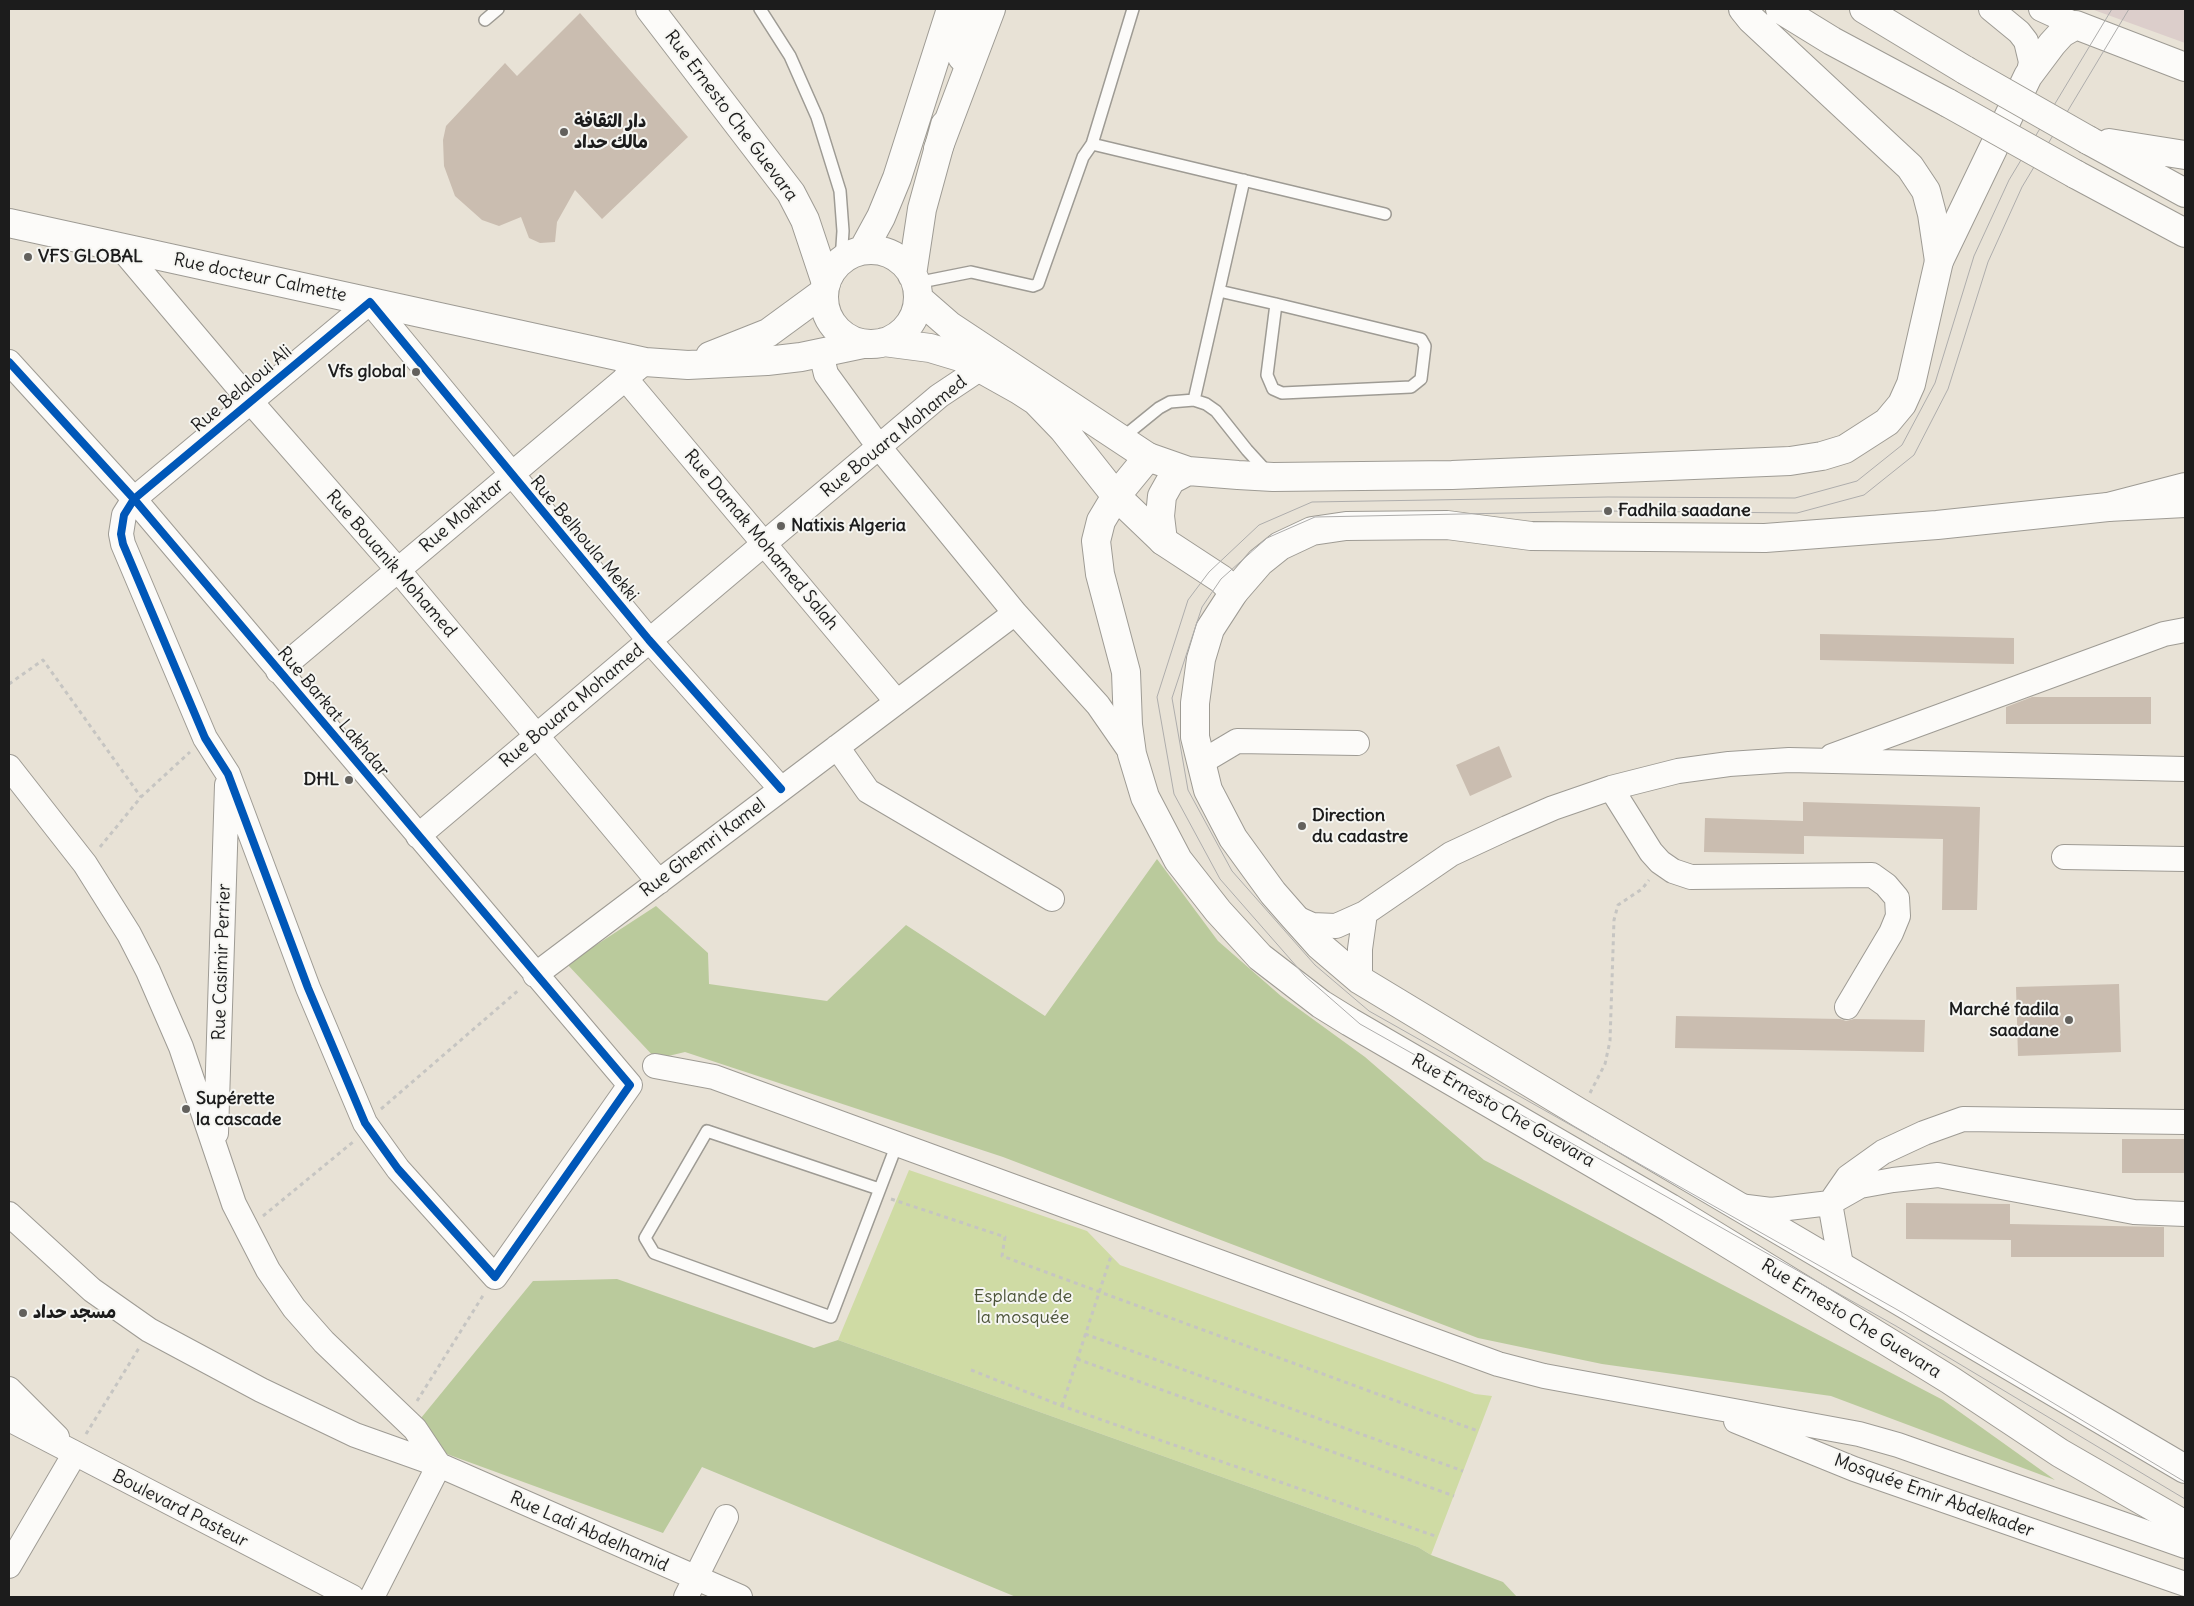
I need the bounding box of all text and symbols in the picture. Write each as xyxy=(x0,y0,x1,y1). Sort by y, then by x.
street label: Rue Ernesto Che Guevara xyxy=(660,26,802,206)
place label: دار الثقافة مالك حداد xyxy=(574,111,648,154)
marker: دار الثقافة مالك حداد xyxy=(558,126,570,138)
place label: VFS GLOBAL xyxy=(38,246,143,268)
street label: Rue docteur Calmette xyxy=(171,249,349,307)
marker: VFS GLOBAL xyxy=(22,251,34,263)
street label: Rue Belaloui Ali xyxy=(188,341,296,437)
place label: Vfs global xyxy=(328,361,406,383)
marker: Vfs global xyxy=(410,366,422,378)
street label: Rue Bouara Mohamed xyxy=(817,372,971,502)
street label: Rue Damak Mohamed Salah xyxy=(679,445,843,635)
street label: Rue Belhoula Mekki xyxy=(525,472,643,606)
street label: Rue Mokhtar xyxy=(415,474,509,558)
street label: Rue Bouanik Mohamed xyxy=(321,486,461,642)
place label: Fadhila saadane xyxy=(1618,500,1751,522)
marker: Fadhila saadane xyxy=(1602,505,1614,517)
place label: Natixis Algeria xyxy=(791,515,906,537)
marker: Natixis Algeria xyxy=(775,520,787,532)
street label: Rue Bouara Mohamed xyxy=(496,639,648,773)
street label: Rue Barkat Lakhdar xyxy=(272,643,394,781)
place label: DHL xyxy=(304,769,339,791)
marker: DHL xyxy=(343,774,355,786)
street label: Rue Ghemri Kamel xyxy=(636,794,770,902)
place label: Direction du cadastre xyxy=(1312,805,1408,848)
marker: Direction du cadastre xyxy=(1296,820,1308,832)
street label: Rue Casimir Perrier xyxy=(208,883,236,1041)
place label: Marché fadila saadane xyxy=(1949,999,2059,1042)
marker: Marché fadila saadane xyxy=(2063,1014,2075,1026)
street label: Rue Ernesto Che Guevara xyxy=(1408,1050,1598,1172)
place label: Supérette la cascade xyxy=(196,1088,281,1130)
marker: Supérette la cascade xyxy=(180,1103,192,1115)
street label: Rue Ernesto Che Guevara xyxy=(1757,1255,1945,1383)
park label: Esplande de la mosquée xyxy=(974,1286,1072,1328)
place label: مسجد حداد xyxy=(33,1302,116,1324)
marker: مسجد حداد xyxy=(17,1307,29,1319)
street label: Mosquée Emir Abdelkader xyxy=(1831,1450,2037,1542)
street label: Boulevard Pasteur xyxy=(109,1465,251,1553)
street label: Rue Ladi Abdelhamid xyxy=(506,1487,672,1577)

